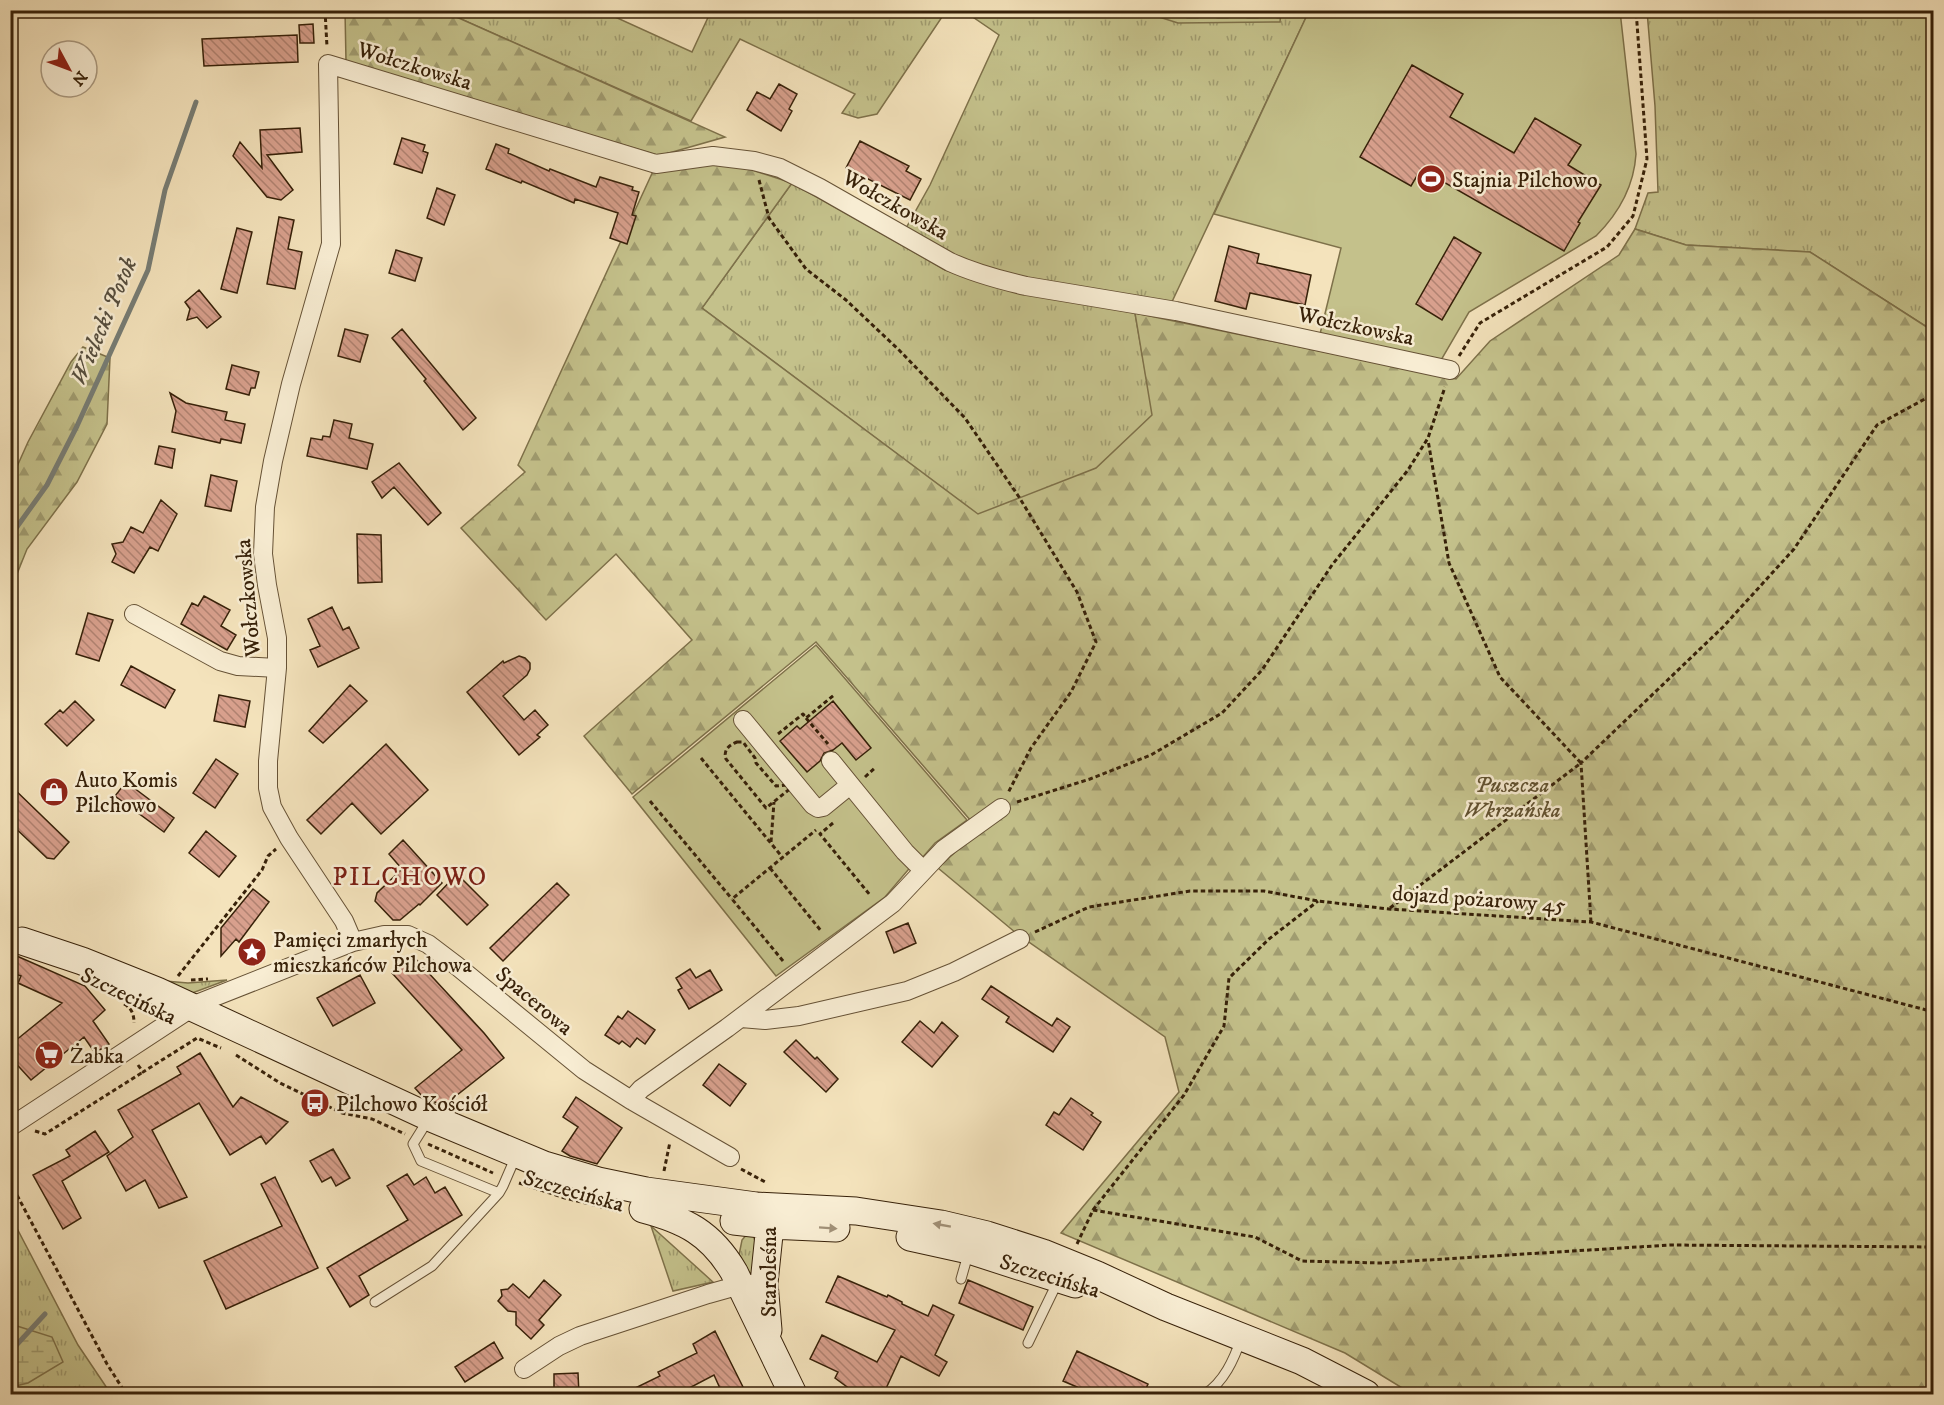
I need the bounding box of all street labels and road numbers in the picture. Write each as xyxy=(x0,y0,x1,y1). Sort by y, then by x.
street label: Wołczkowska xyxy=(353,36,476,97)
street label: Wołczkowska xyxy=(836,164,954,247)
street label: Wołczkowska xyxy=(1294,301,1417,352)
street label: Wołczkowska xyxy=(230,537,267,659)
street label: dojazd pożarowy 45 xyxy=(1391,880,1567,919)
street label: Spacerowa xyxy=(490,961,579,1042)
street label: Szczecińska xyxy=(76,962,181,1031)
street label: Szczecińska xyxy=(520,1164,628,1219)
street label: Staroleśna xyxy=(756,1226,783,1317)
street label: Szczecińska xyxy=(996,1248,1104,1305)

